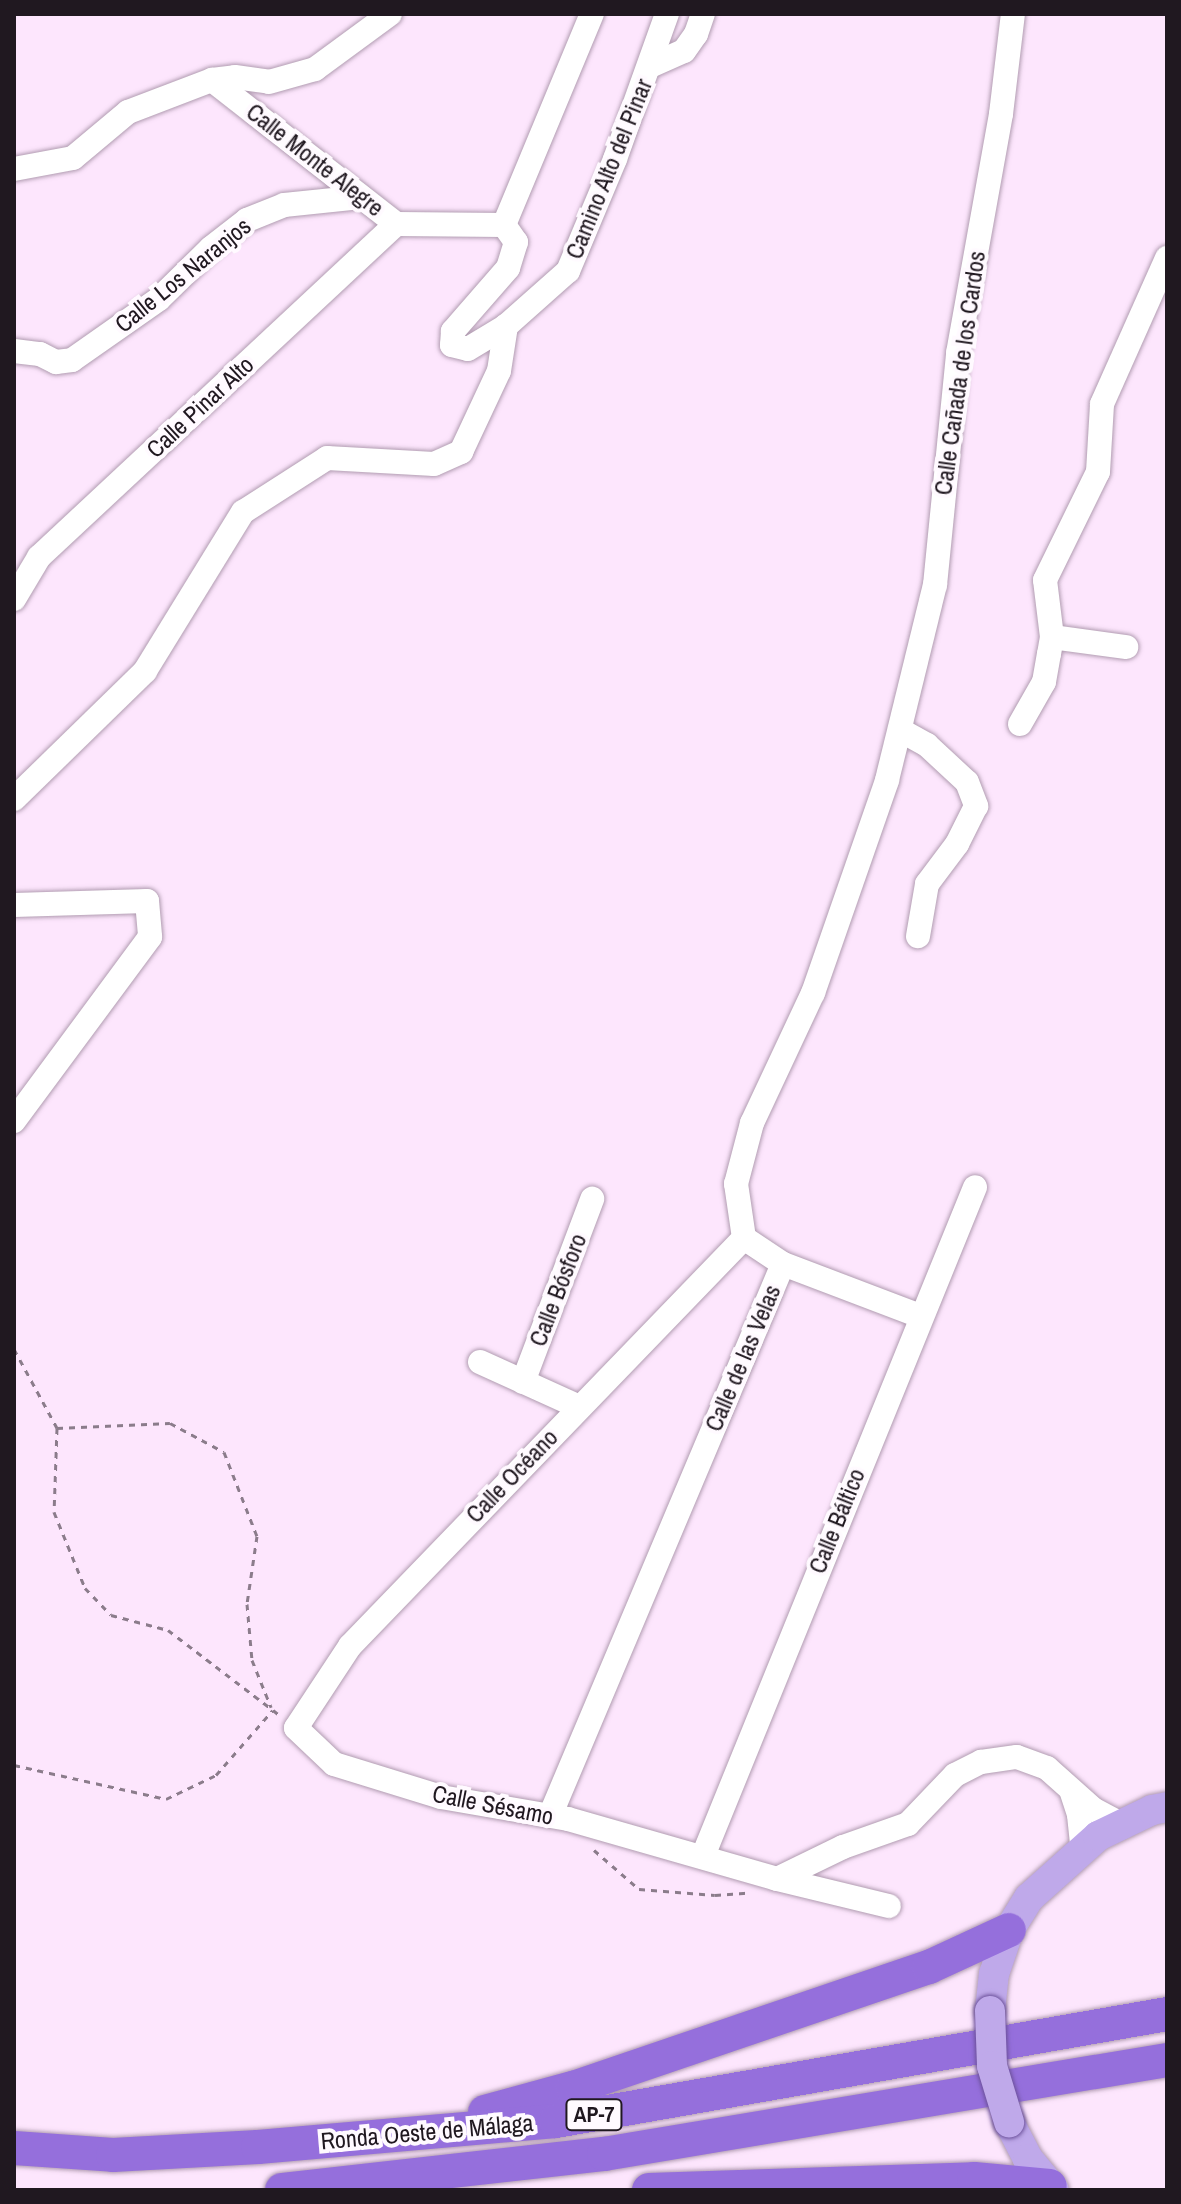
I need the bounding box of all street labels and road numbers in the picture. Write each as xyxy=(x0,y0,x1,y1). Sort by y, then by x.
street label: Camino Alto del Pinar xyxy=(560,74,658,264)
street label: Calle Monte Alegre xyxy=(240,97,390,223)
street label: Calle Los Naranjos xyxy=(109,211,257,339)
street label: Calle Cañada de los Cardos xyxy=(929,249,991,497)
street label: Calle Pinar Alto xyxy=(140,350,260,464)
street label: Calle Bósforo xyxy=(523,1230,593,1350)
street label: Calle de las Velas xyxy=(699,1280,787,1436)
street label: Calle Océano xyxy=(460,1423,564,1529)
street label: Calle Báltico xyxy=(803,1464,871,1578)
street label: Calle Sésamo xyxy=(430,1779,556,1831)
road number: AP-7 xyxy=(564,2097,624,2133)
street label: Ronda Oeste de Málaga xyxy=(319,2108,535,2156)

